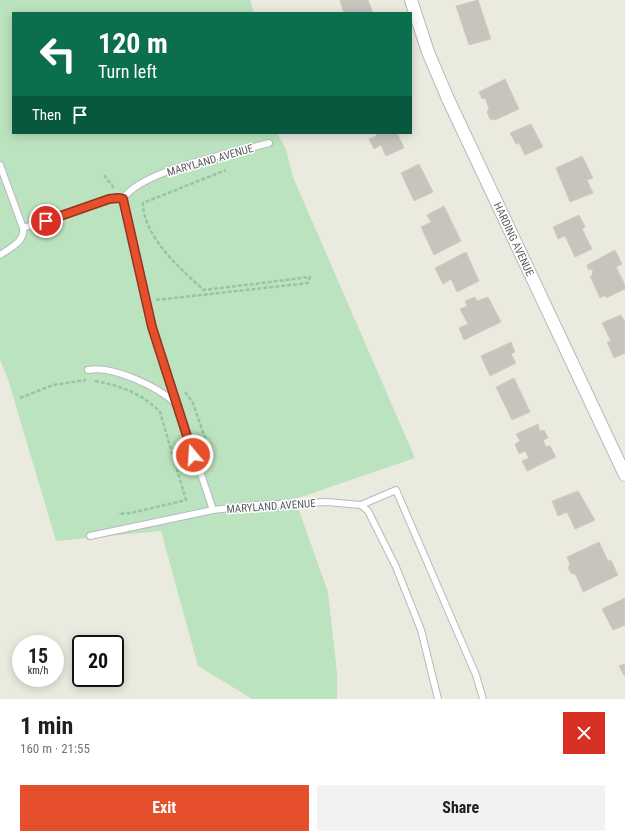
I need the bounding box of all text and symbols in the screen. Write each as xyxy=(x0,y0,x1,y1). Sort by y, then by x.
text: 120 m xyxy=(98,27,168,60)
icon: left xyxy=(32,28,84,80)
text: Turn left xyxy=(98,61,157,82)
icon: arrive xyxy=(69,104,91,126)
text: Then xyxy=(32,106,61,124)
street label: MARYLAND AVENUE xyxy=(165,142,255,179)
street label: HARDING AVENUE xyxy=(491,200,537,279)
pin xyxy=(29,204,63,238)
icon: arrive xyxy=(35,210,57,232)
position arrow xyxy=(172,434,214,476)
street label: MARYLAND AVENUE xyxy=(226,497,317,516)
speed limit sign: 20 xyxy=(72,635,124,687)
text: 15 xyxy=(28,644,48,668)
text: km/h xyxy=(28,665,48,676)
text: 1 min xyxy=(20,712,73,740)
button: close xyxy=(563,712,605,754)
text: 160 m · 21:55 xyxy=(20,741,90,756)
button: Exit xyxy=(20,785,309,831)
button: Share xyxy=(317,785,605,831)

